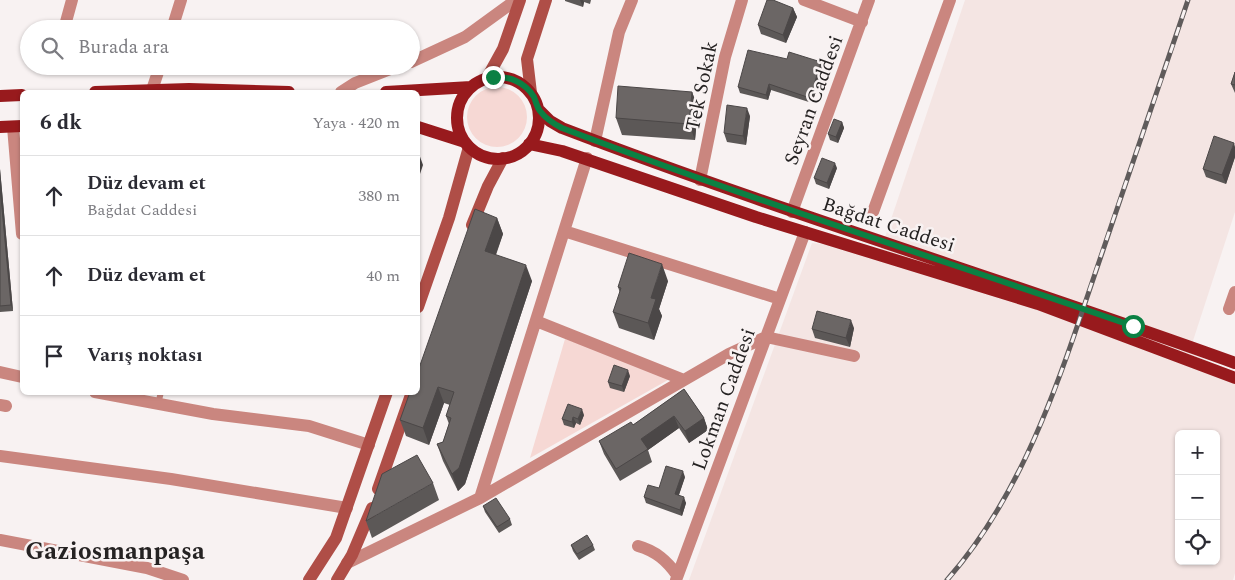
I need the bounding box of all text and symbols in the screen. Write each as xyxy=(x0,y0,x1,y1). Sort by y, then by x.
search box xyxy=(20,20,420,75)
street label: Seyran Caddesi xyxy=(777,31,851,169)
text: Burada ara xyxy=(78,33,169,62)
icon: search xyxy=(38,34,66,62)
street label: Tek Sokak xyxy=(678,38,726,134)
route end xyxy=(482,66,505,89)
text: 6 dk xyxy=(40,107,82,139)
text: Yaya · 420 m xyxy=(313,111,400,135)
text: Düz devam et xyxy=(87,169,206,198)
icon: ahead xyxy=(40,182,68,210)
text: 380 m xyxy=(358,184,400,208)
street label: Bağdat Caddesi xyxy=(819,189,959,261)
text: Bağdat Caddesi xyxy=(87,198,197,222)
text: Düz devam et xyxy=(87,261,206,290)
icon: ahead xyxy=(40,262,68,290)
text: 40 m xyxy=(366,264,400,288)
route start xyxy=(1122,315,1145,338)
street label: Lokman Caddesi xyxy=(684,324,764,475)
text: Varış noktası xyxy=(87,341,203,370)
icon: arrive xyxy=(40,342,68,370)
map controls xyxy=(1175,430,1220,565)
button: + xyxy=(1175,430,1220,475)
button: − xyxy=(1175,475,1220,520)
button: locate xyxy=(1175,520,1220,565)
district label: Gaziosmanpaşa xyxy=(25,533,205,571)

